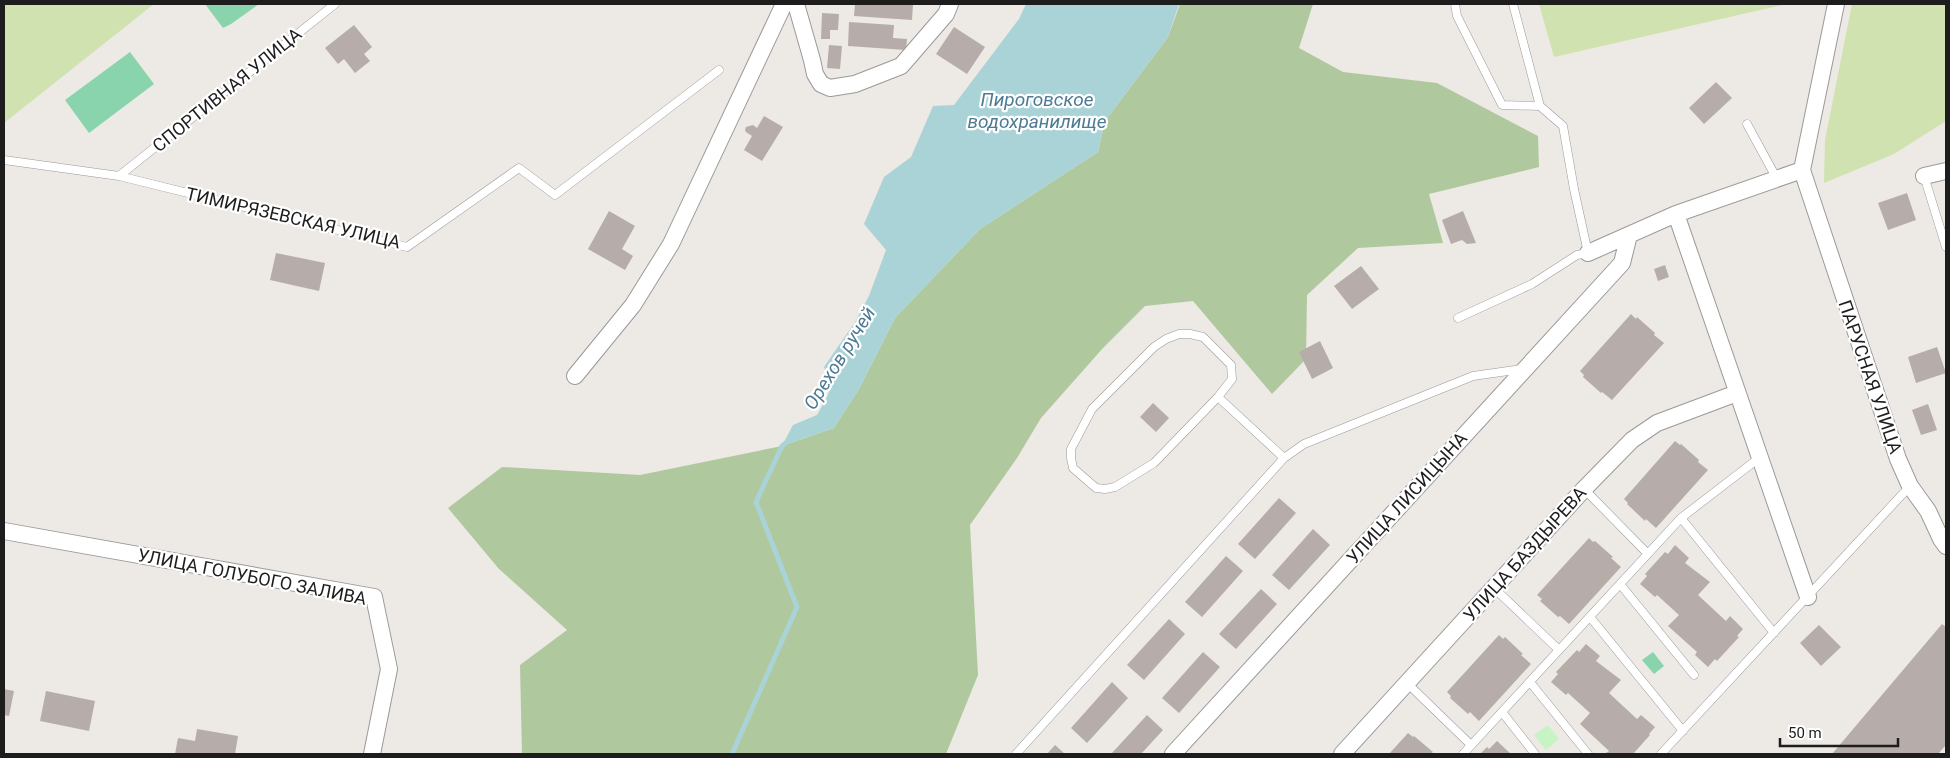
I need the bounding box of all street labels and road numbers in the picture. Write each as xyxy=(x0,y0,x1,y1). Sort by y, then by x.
street label: СПОРТИВНАЯ УЛИЦА xyxy=(148,23,305,156)
street label: ТИМИРЯЗЕВСКАЯ УЛИЦА xyxy=(184,183,403,252)
street label: ПАРУСНАЯ УЛИЦА xyxy=(1834,297,1907,457)
street label: УЛИЦА ЛИСИЦЫНА xyxy=(1342,427,1471,568)
street label: УЛИЦА БАЗДЫРЕВА xyxy=(1459,482,1591,625)
street label: УЛИЦА ГОЛУБОГО ЗАЛИВА xyxy=(136,544,369,609)

